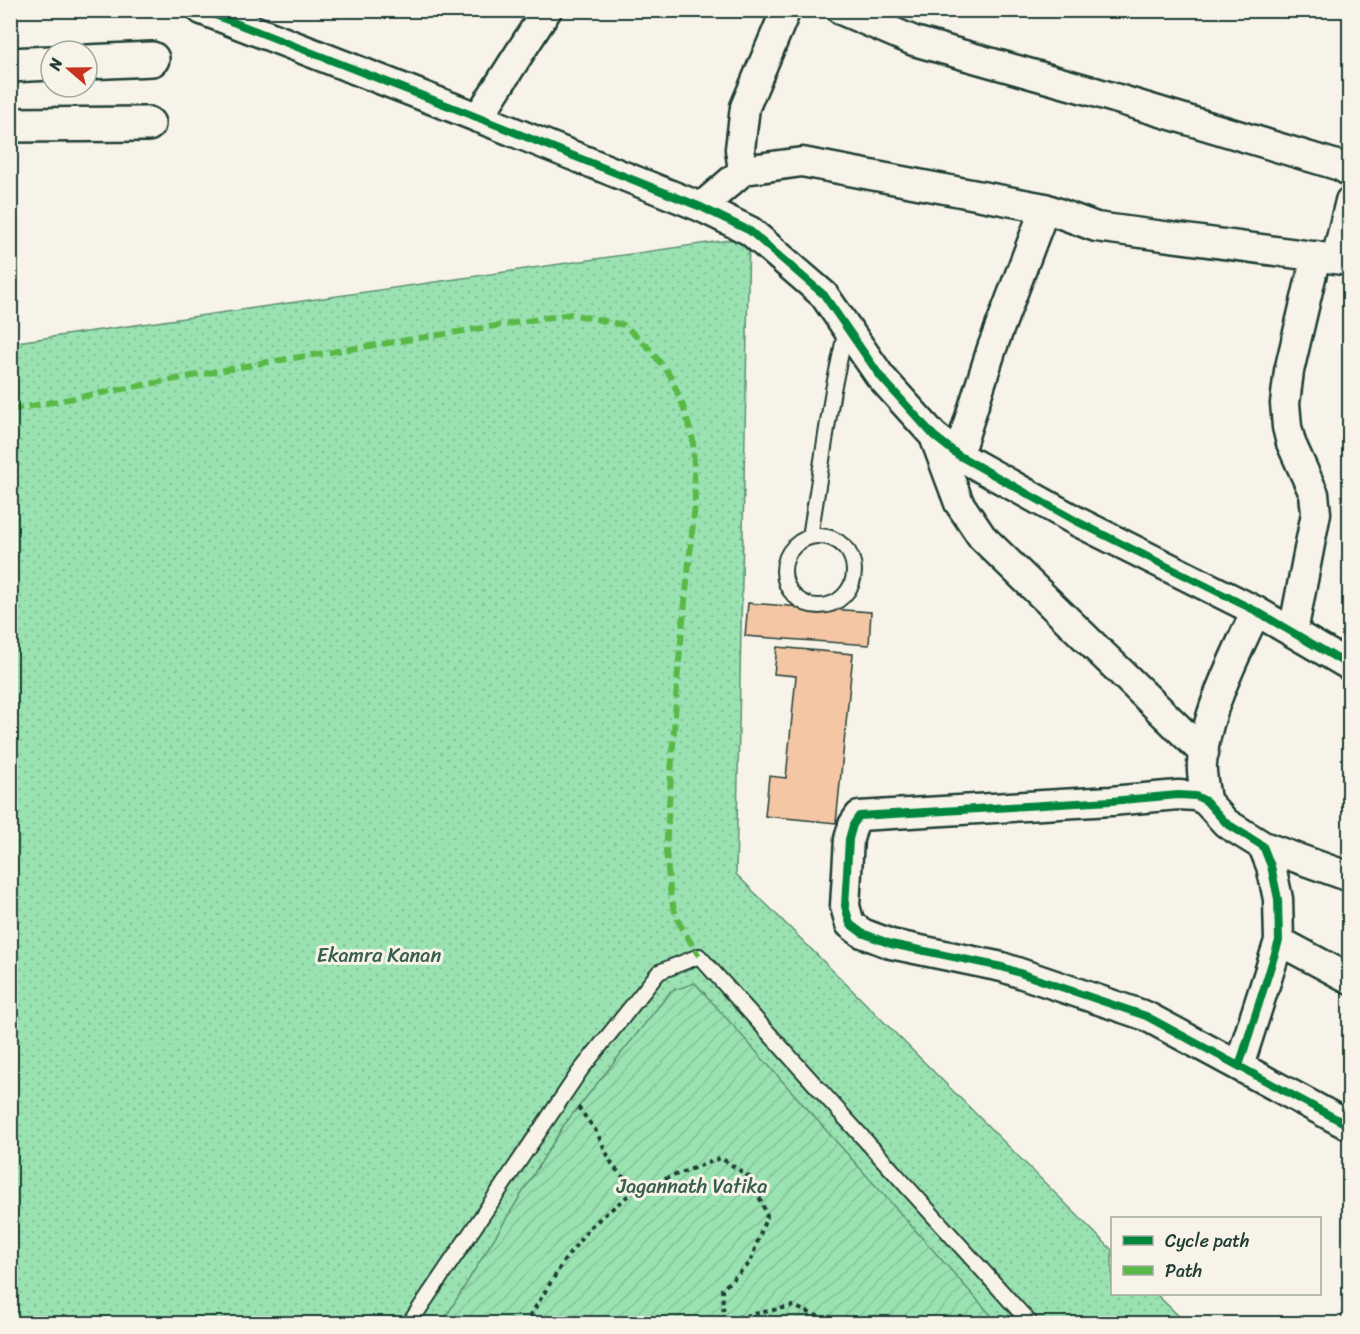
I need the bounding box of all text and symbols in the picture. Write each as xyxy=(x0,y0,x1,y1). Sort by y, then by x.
north arrow xyxy=(39,39,99,99)
text: N xyxy=(40,53,71,75)
park label: Ekamra Kanan xyxy=(317,938,441,973)
park label: Jagannath Vatika xyxy=(616,1169,767,1204)
legend xyxy=(1111,1217,1321,1295)
text: Cycle path xyxy=(1165,1225,1249,1257)
text: Path xyxy=(1165,1255,1202,1287)

